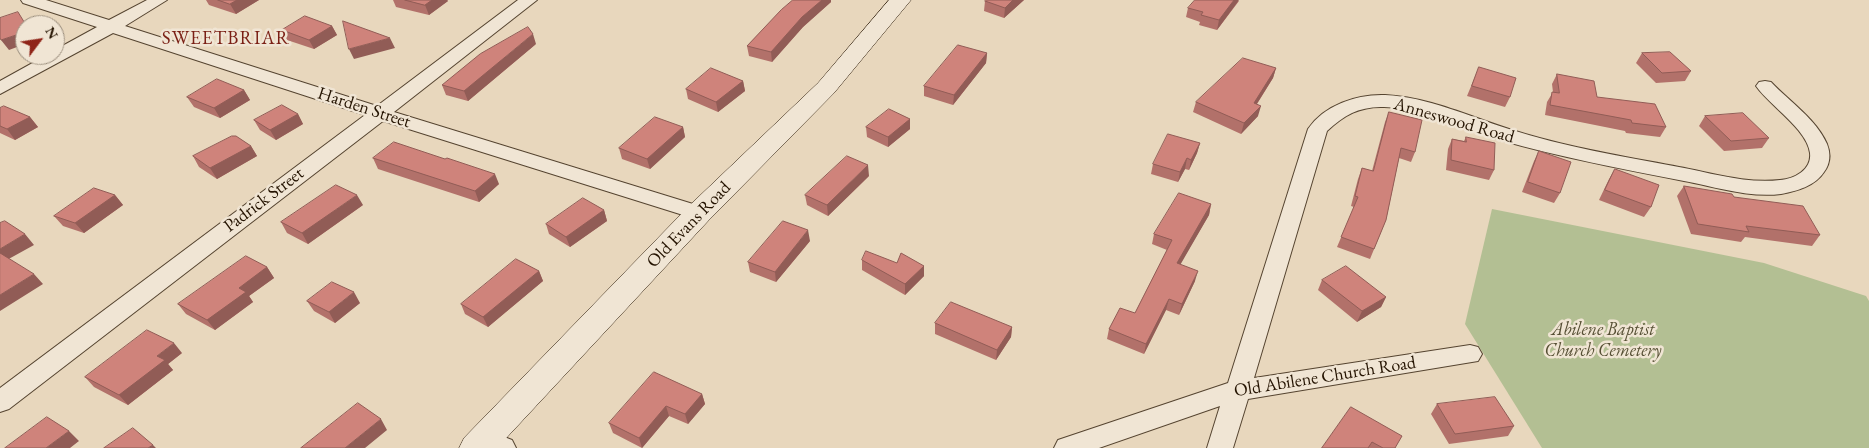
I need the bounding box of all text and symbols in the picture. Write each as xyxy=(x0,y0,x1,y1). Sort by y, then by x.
north arrow xyxy=(15,15,65,65)
text: N xyxy=(41,23,63,42)
district label: SWEETBRIAR xyxy=(161,28,291,50)
street label: Harden Street xyxy=(315,83,413,133)
street label: Anneswood Road xyxy=(1391,93,1517,149)
street label: Padrick Street xyxy=(220,163,308,237)
street label: Old Evans Road xyxy=(642,177,736,273)
park label: Abilene Baptist Church Cemetery xyxy=(1545,319,1661,362)
street label: Old Abilene Church Road xyxy=(1233,352,1417,402)

